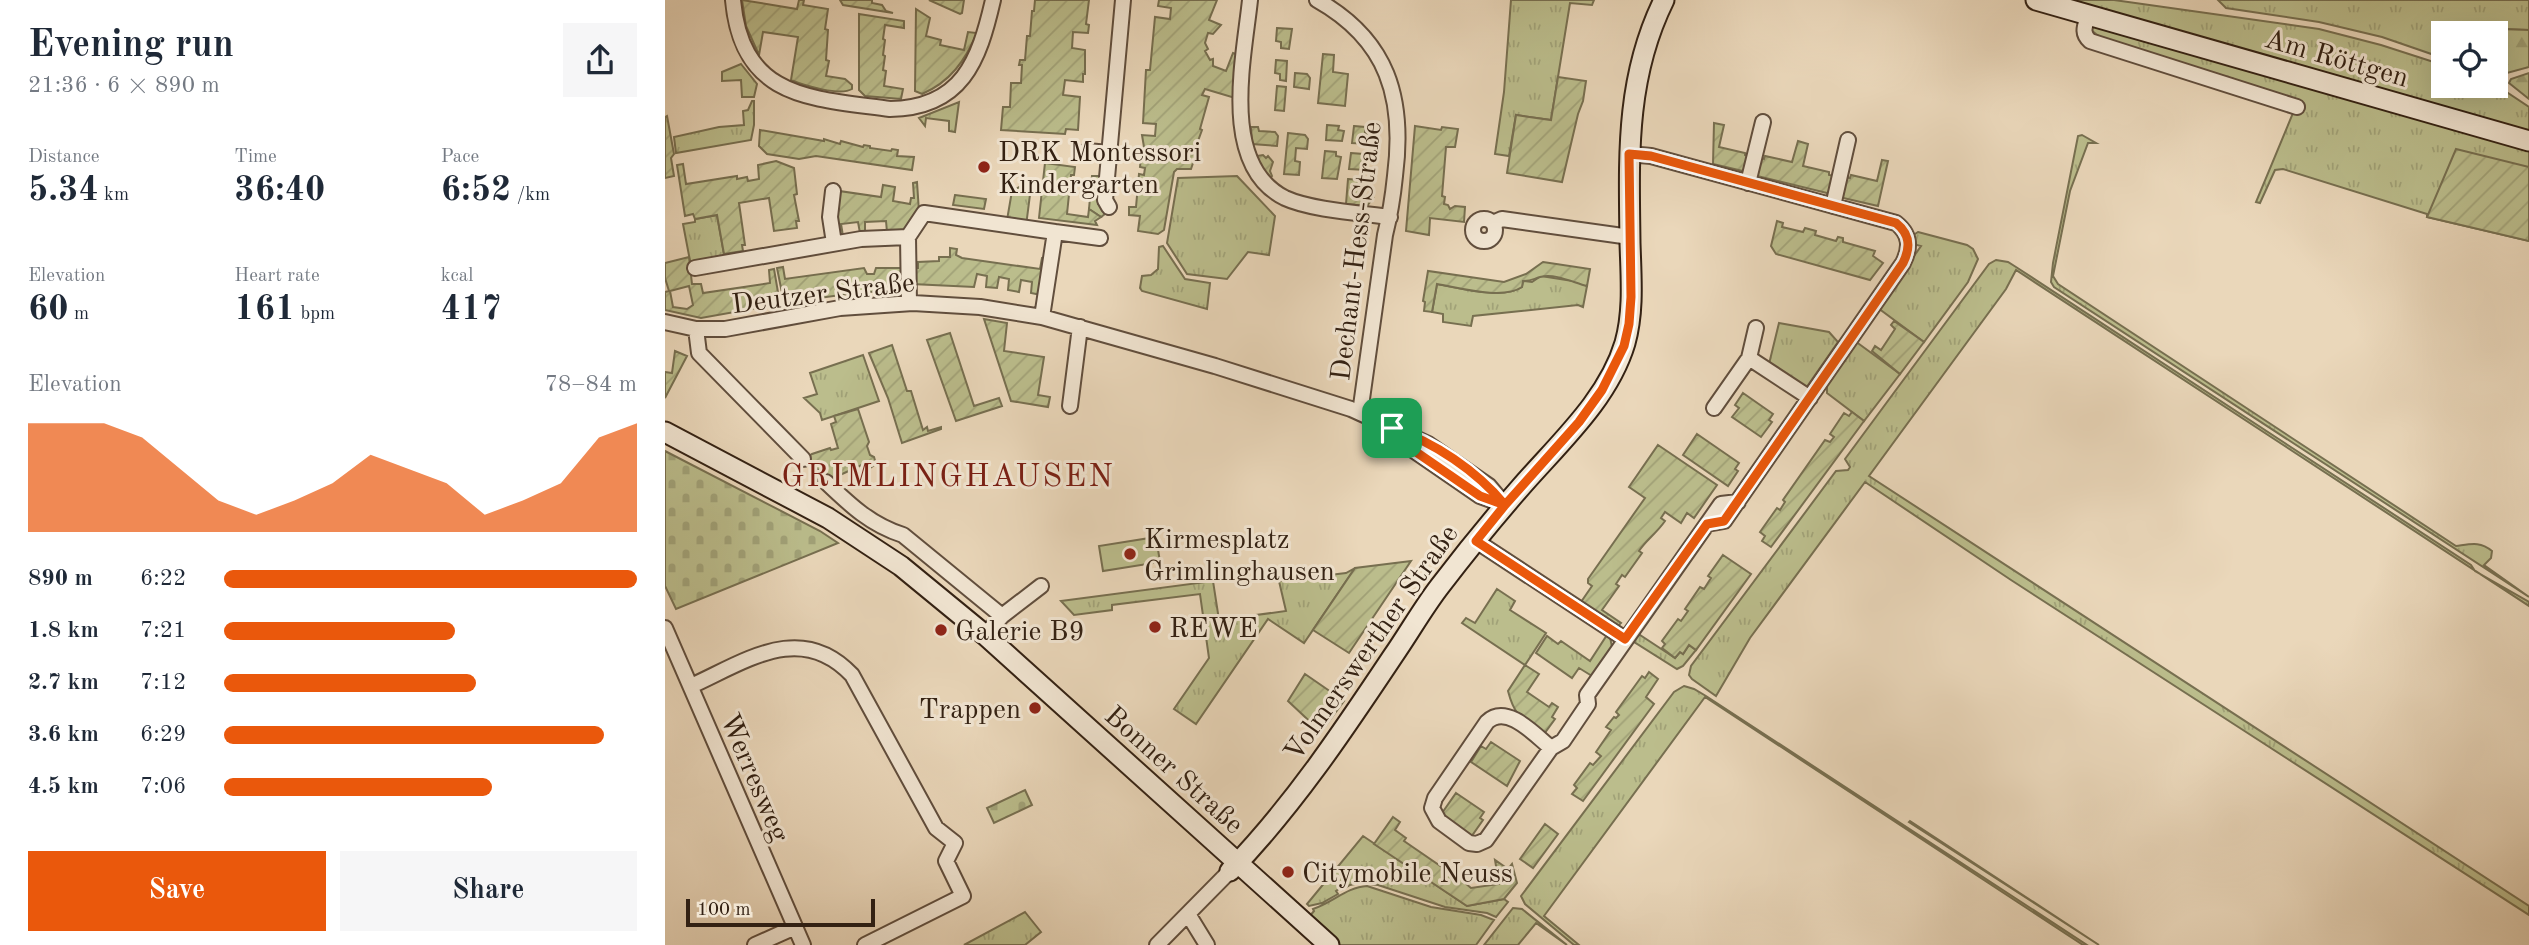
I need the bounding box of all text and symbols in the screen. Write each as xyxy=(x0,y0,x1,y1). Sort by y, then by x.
map controls xyxy=(2431,21,2508,98)
button: locate xyxy=(2431,21,2508,98)
button: share xyxy=(563,23,637,97)
street label: Am Röttgen xyxy=(2261,26,2411,94)
text: Evening run xyxy=(28,27,234,65)
text: 21:36 · 6 × 890 m xyxy=(28,74,220,97)
street label: Dechant-Hess-Straße xyxy=(1328,120,1388,383)
place label: DRK Montessori Kindergarten xyxy=(998,140,1201,200)
text: Distance xyxy=(28,148,100,167)
text: Time xyxy=(234,148,277,167)
text: Pace xyxy=(441,148,479,167)
marker: DRK Montessori Kindergarten xyxy=(976,159,992,175)
text: 5.34 xyxy=(28,173,99,208)
text: 36:40 xyxy=(234,173,325,208)
text: 6:52 xyxy=(441,173,511,208)
text: km xyxy=(99,186,129,205)
text: /km xyxy=(511,186,550,205)
text: Elevation xyxy=(28,267,105,286)
text: Heart rate xyxy=(234,267,320,286)
text: kcal xyxy=(441,267,473,286)
street label: Deutzer Straße xyxy=(730,270,916,320)
text: 60 xyxy=(28,292,69,327)
text: 161 xyxy=(234,292,295,327)
text: 417 xyxy=(441,292,502,327)
text: m xyxy=(69,305,89,324)
text: bpm xyxy=(295,305,335,324)
text: Elevation xyxy=(28,373,122,396)
text: 78–84 m xyxy=(545,373,637,396)
pin xyxy=(1362,398,1422,458)
icon: arrive xyxy=(1373,409,1411,447)
district label: GRIMLINGHAUSEN xyxy=(781,462,1115,494)
street label: Volmerswerther Straße xyxy=(1280,521,1465,767)
place label: Kirmesplatz Grimlinghausen xyxy=(1144,527,1335,587)
marker: Kirmesplatz Grimlinghausen xyxy=(1122,546,1138,562)
text: 890 m xyxy=(28,567,93,590)
text: 6:22 xyxy=(140,567,186,590)
place label: REWE xyxy=(1169,616,1258,644)
text: 1.8 km xyxy=(28,619,99,642)
text: 7:21 xyxy=(140,619,186,642)
place label: Galerie B9 xyxy=(955,619,1085,647)
marker: REWE xyxy=(1147,619,1163,635)
marker: Galerie B9 xyxy=(933,622,949,638)
text: 2.7 km xyxy=(28,671,99,694)
text: 7:12 xyxy=(140,671,186,694)
place label: Trappen xyxy=(919,697,1021,725)
marker: Trappen xyxy=(1027,700,1043,716)
street label: Bonner Straße xyxy=(1098,702,1248,840)
street label: Werresweg xyxy=(714,710,793,846)
text: 3.6 km xyxy=(28,723,99,746)
text: 6:29 xyxy=(140,723,186,746)
text: 4.5 km xyxy=(28,775,99,798)
text: 7:06 xyxy=(140,775,186,798)
button: Save xyxy=(28,851,326,931)
button: Share xyxy=(340,851,637,931)
place label: Citymobile Neuss xyxy=(1302,861,1513,889)
marker: Citymobile Neuss xyxy=(1280,864,1296,880)
scale bar xyxy=(686,896,875,928)
text: 100 m xyxy=(697,901,750,920)

